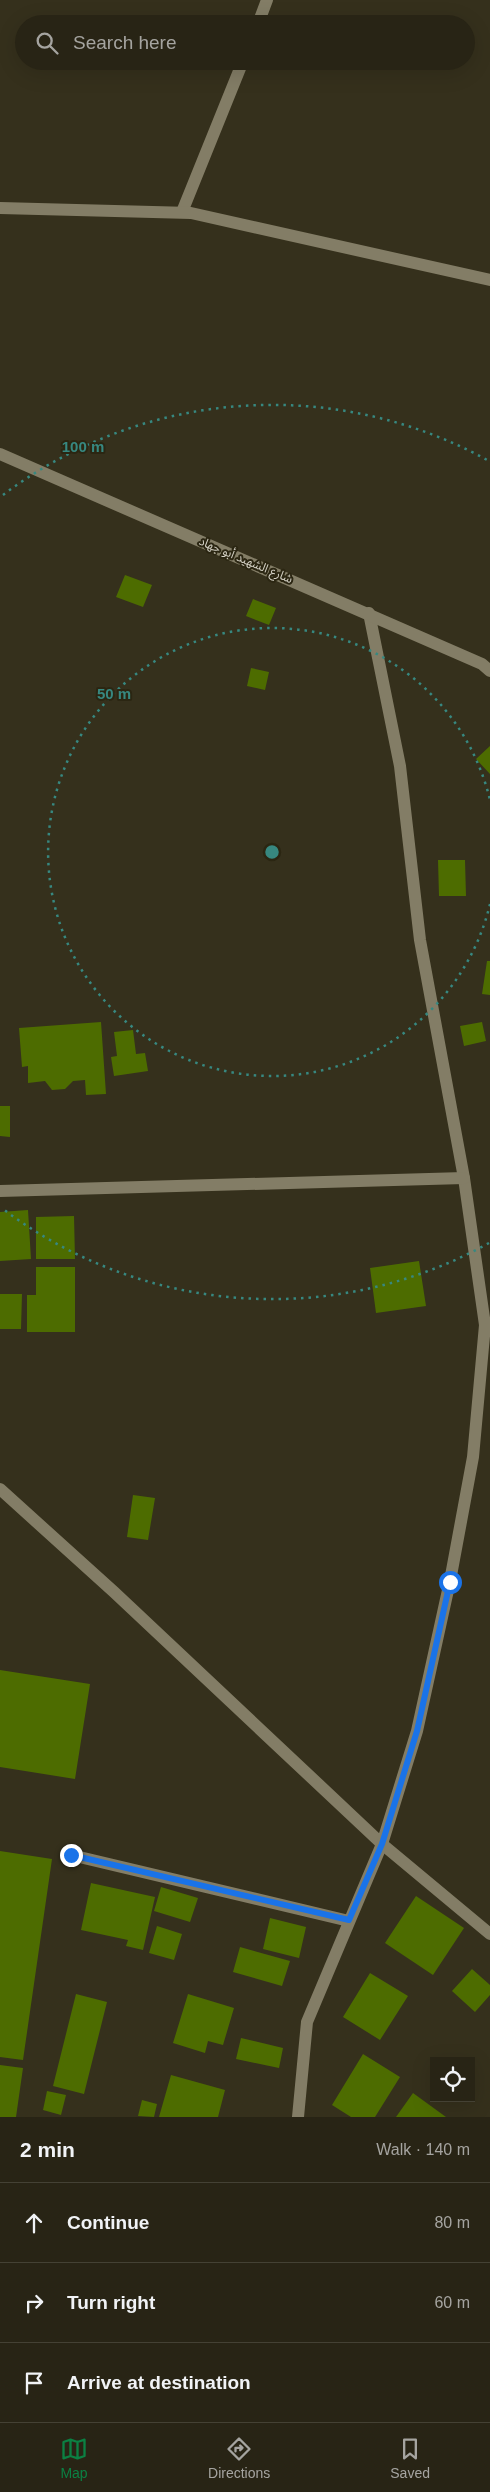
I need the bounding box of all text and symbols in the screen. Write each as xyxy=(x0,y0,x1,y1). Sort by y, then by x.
search box xyxy=(15,15,475,70)
icon: search xyxy=(33,29,61,57)
text: Search here xyxy=(73,32,177,53)
text: 100 m xyxy=(62,438,104,455)
street label: شارع الشهيد أبو جهاد xyxy=(196,533,295,588)
text: 50 m xyxy=(97,685,131,702)
centre of rings xyxy=(263,843,281,861)
route start xyxy=(439,1571,462,1594)
route end xyxy=(60,1844,83,1867)
map controls xyxy=(430,2057,475,2102)
button: locate xyxy=(430,2057,475,2102)
text: 2 min xyxy=(20,2138,75,2161)
text: Walk · 140 m xyxy=(376,2141,470,2158)
icon: ahead xyxy=(20,2209,48,2237)
text: Continue xyxy=(67,2212,149,2233)
text: 80 m xyxy=(434,2214,470,2231)
icon: right xyxy=(20,2289,48,2317)
text: Turn right xyxy=(67,2292,155,2313)
text: 60 m xyxy=(434,2294,470,2311)
icon: arrive xyxy=(20,2369,48,2397)
text: Arrive at destination xyxy=(67,2372,251,2393)
tab: Map xyxy=(60,2435,88,2481)
tab: Directions xyxy=(208,2435,270,2481)
tab: Saved xyxy=(390,2435,430,2481)

